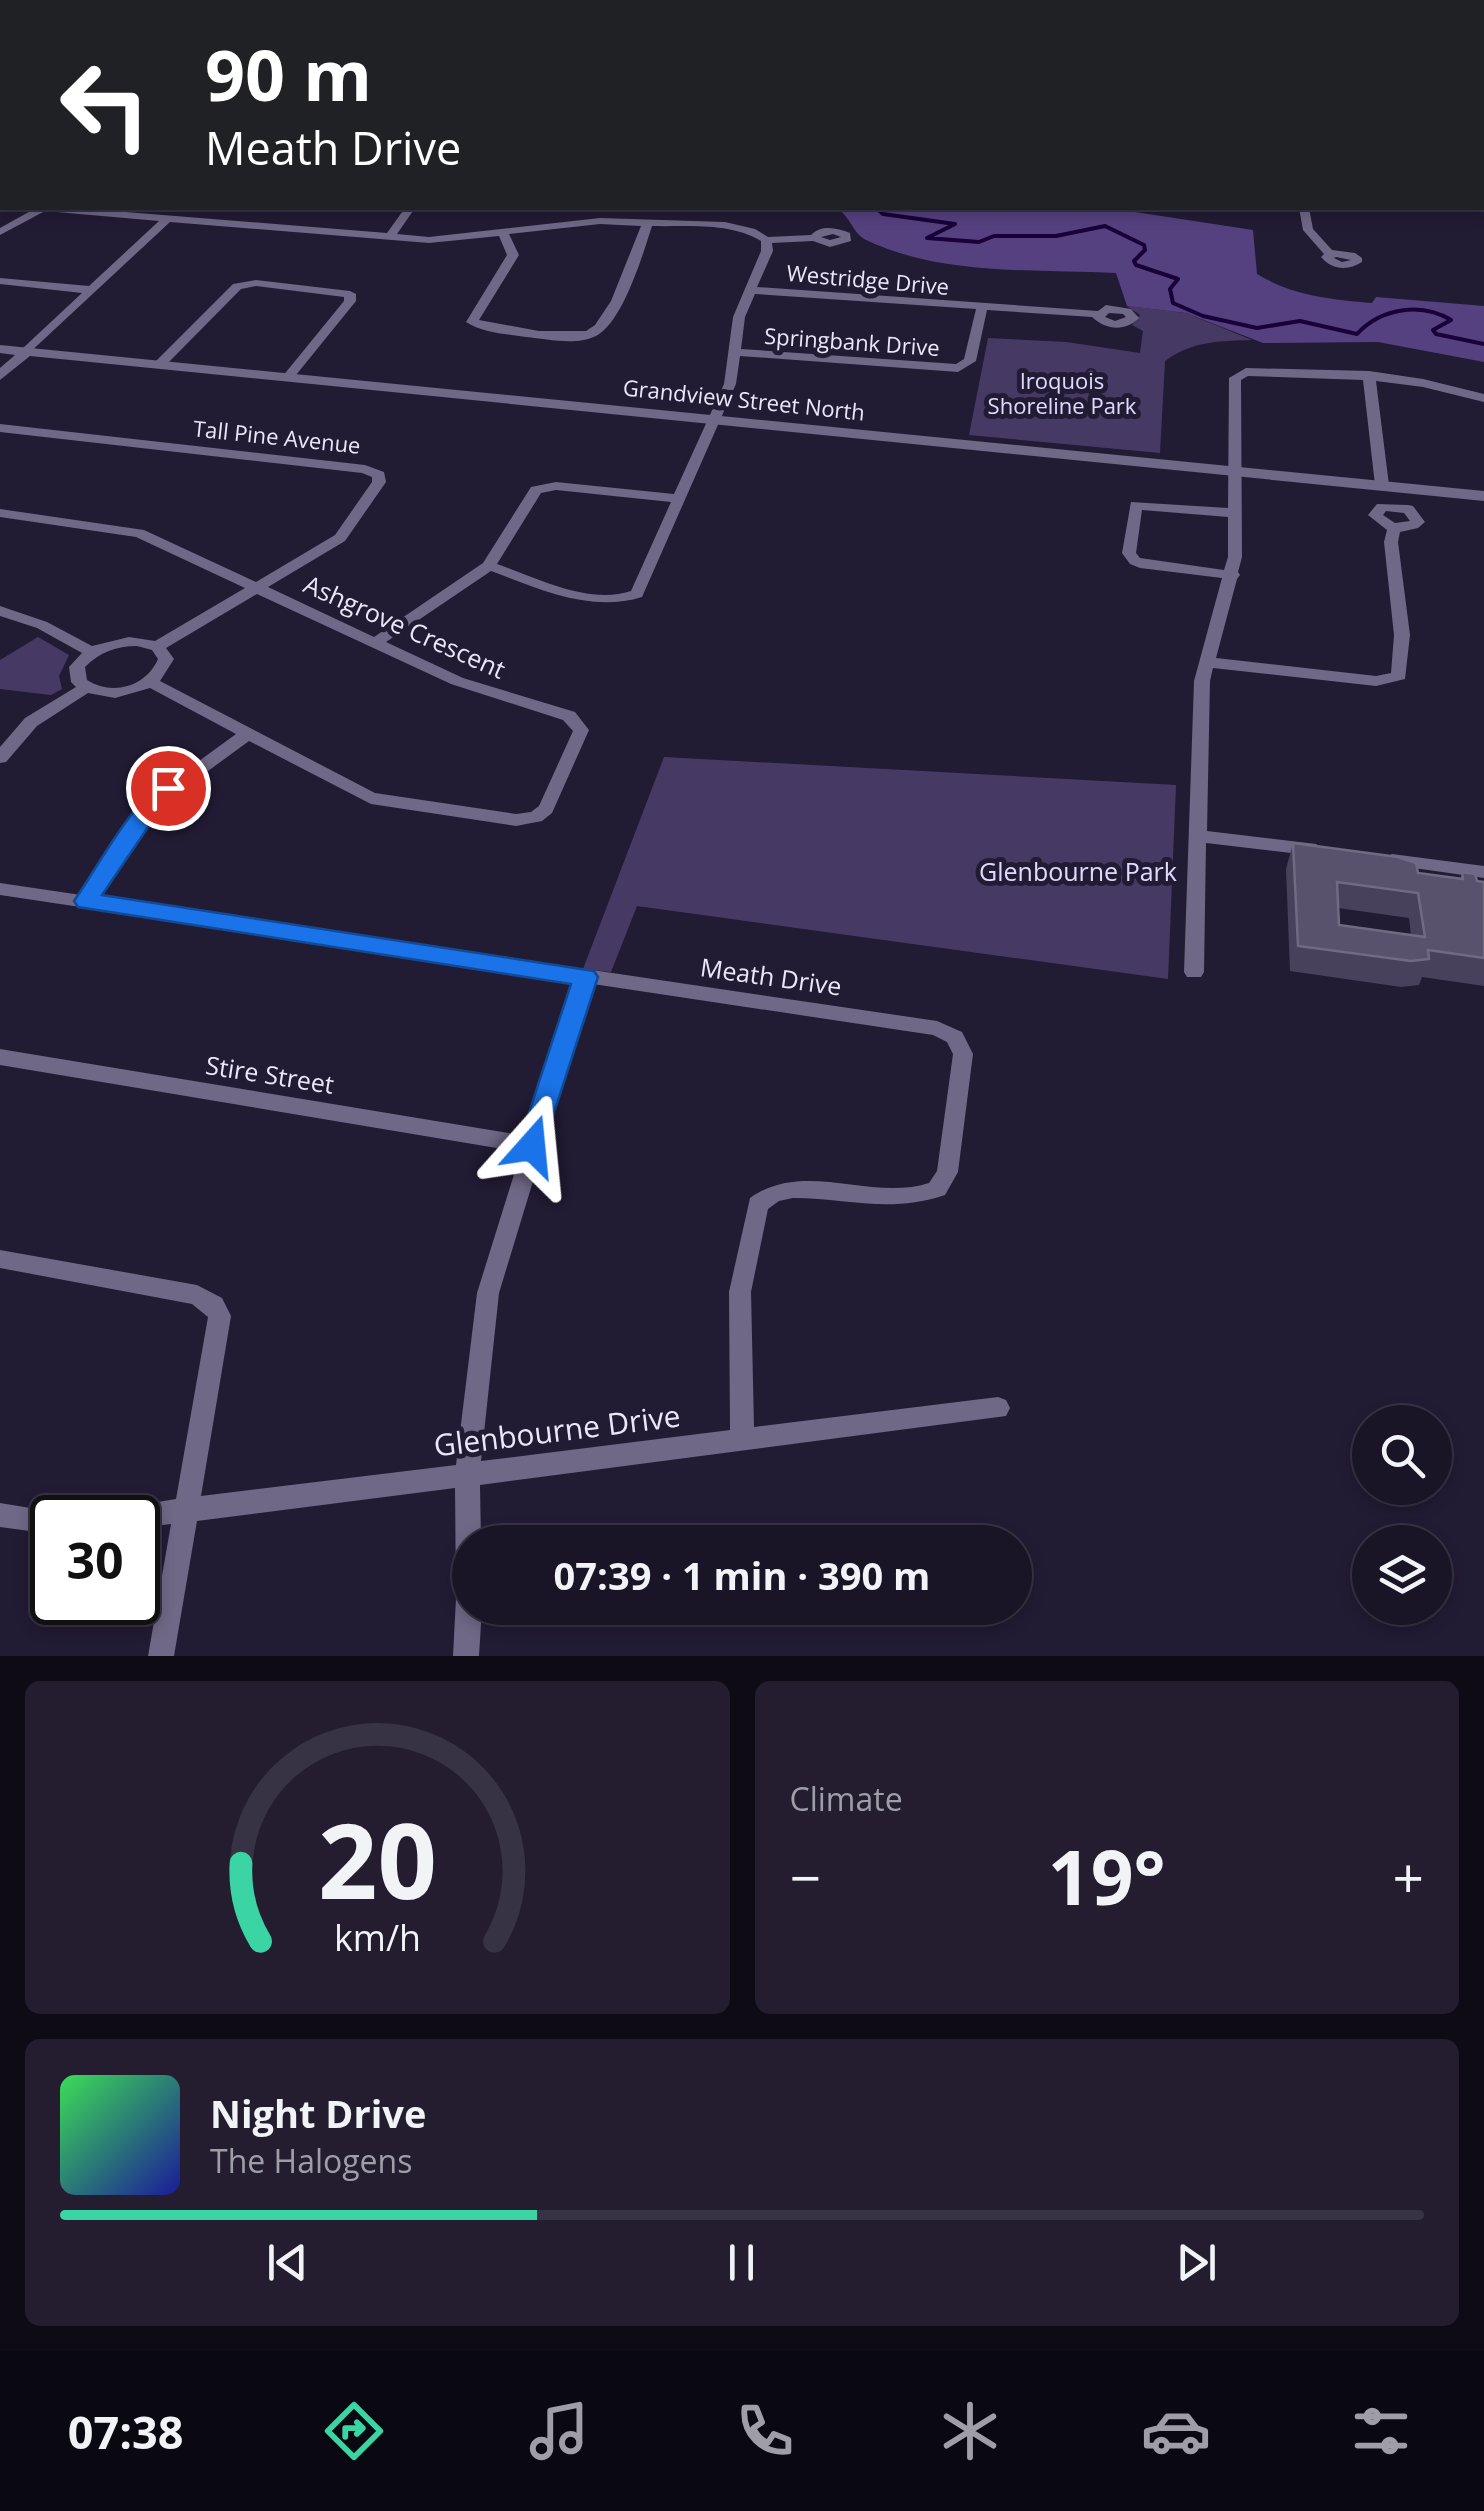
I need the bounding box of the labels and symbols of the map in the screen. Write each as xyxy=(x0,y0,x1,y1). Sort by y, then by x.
street label: Westridge Drive xyxy=(786,257,950,301)
street label: Springbank Drive xyxy=(763,320,941,362)
park label: Iroquois Shoreline Park xyxy=(988,365,1137,420)
street label: Grandview Street North xyxy=(622,371,866,427)
street label: Tall Pine Avenue xyxy=(192,412,362,460)
street label: Ashgrove Crescent xyxy=(299,566,511,686)
pin xyxy=(126,746,211,831)
park label: Glenbourne Park xyxy=(979,854,1177,888)
street label: Meath Drive xyxy=(698,949,844,1003)
street label: Stire Street xyxy=(203,1047,337,1101)
position arrow xyxy=(480,1094,584,1198)
street label: Glenbourne Drive xyxy=(431,1395,683,1465)
speed limit sign: 30 xyxy=(30,1495,160,1625)

